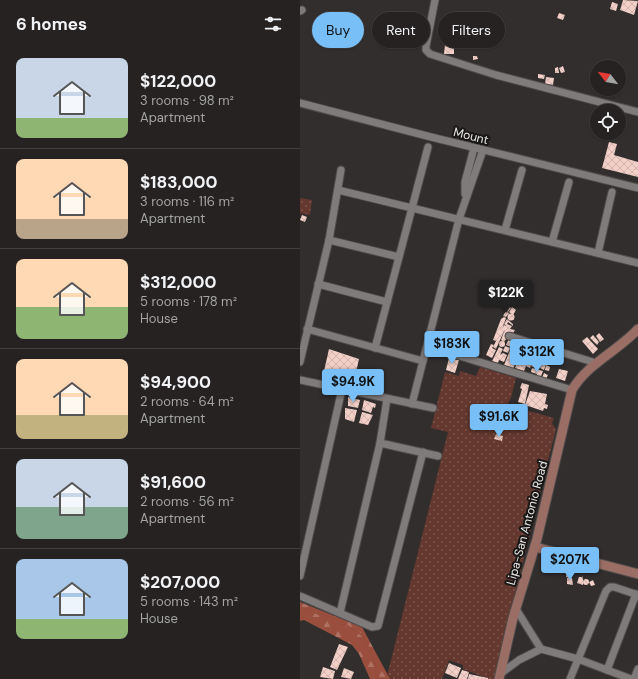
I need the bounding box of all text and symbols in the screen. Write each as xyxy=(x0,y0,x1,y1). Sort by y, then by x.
chip: Buy xyxy=(312,12,364,48)
chip: Rent xyxy=(372,12,430,48)
chip: Filters xyxy=(438,12,505,48)
text: 6 homes xyxy=(16,13,87,35)
icon: filters xyxy=(262,13,284,35)
north arrow xyxy=(590,60,626,96)
map controls xyxy=(590,60,626,140)
text: $122,000 xyxy=(140,70,216,92)
icon: home xyxy=(48,74,96,122)
text: 3 rooms · 98 m² xyxy=(140,92,234,109)
button: locate xyxy=(590,104,626,140)
text: Apartment xyxy=(140,109,205,126)
street label: Mount xyxy=(452,124,491,148)
text: $183,000 xyxy=(140,171,218,193)
icon: home xyxy=(48,175,96,223)
text: 3 rooms · 116 m² xyxy=(140,193,234,210)
text: Apartment xyxy=(140,210,205,227)
text: $312,000 xyxy=(140,271,216,293)
icon: home xyxy=(48,275,96,323)
pin: $122K xyxy=(478,280,534,314)
text: $122K xyxy=(488,284,524,301)
text: 5 rooms · 178 m² xyxy=(140,293,237,310)
text: House xyxy=(140,310,178,327)
pin: $183K xyxy=(424,331,480,365)
text: $183K xyxy=(433,335,471,352)
pin: $312K xyxy=(509,339,565,373)
text: $312K xyxy=(519,343,555,360)
pin: $94.9K xyxy=(320,369,386,403)
text: $94,900 xyxy=(140,371,211,393)
text: $94.9K xyxy=(331,373,375,390)
icon: home xyxy=(48,375,96,423)
text: 2 rooms · 64 m² xyxy=(140,393,234,410)
pin: $91.6K xyxy=(466,404,532,438)
text: $91.6K xyxy=(479,408,519,425)
text: Apartment xyxy=(140,410,205,427)
street label: Lipa-San Antonio Road xyxy=(503,459,551,587)
text: $91,600 xyxy=(140,471,206,493)
icon: home xyxy=(48,475,96,523)
text: 2 rooms · 56 m² xyxy=(140,493,234,510)
text: Apartment xyxy=(140,510,205,527)
pin: $207K xyxy=(542,547,598,581)
text: $207K xyxy=(550,551,590,568)
text: $207,000 xyxy=(140,571,220,593)
icon: home xyxy=(48,575,96,623)
text: 5 rooms · 143 m² xyxy=(140,593,238,610)
text: House xyxy=(140,610,178,627)

